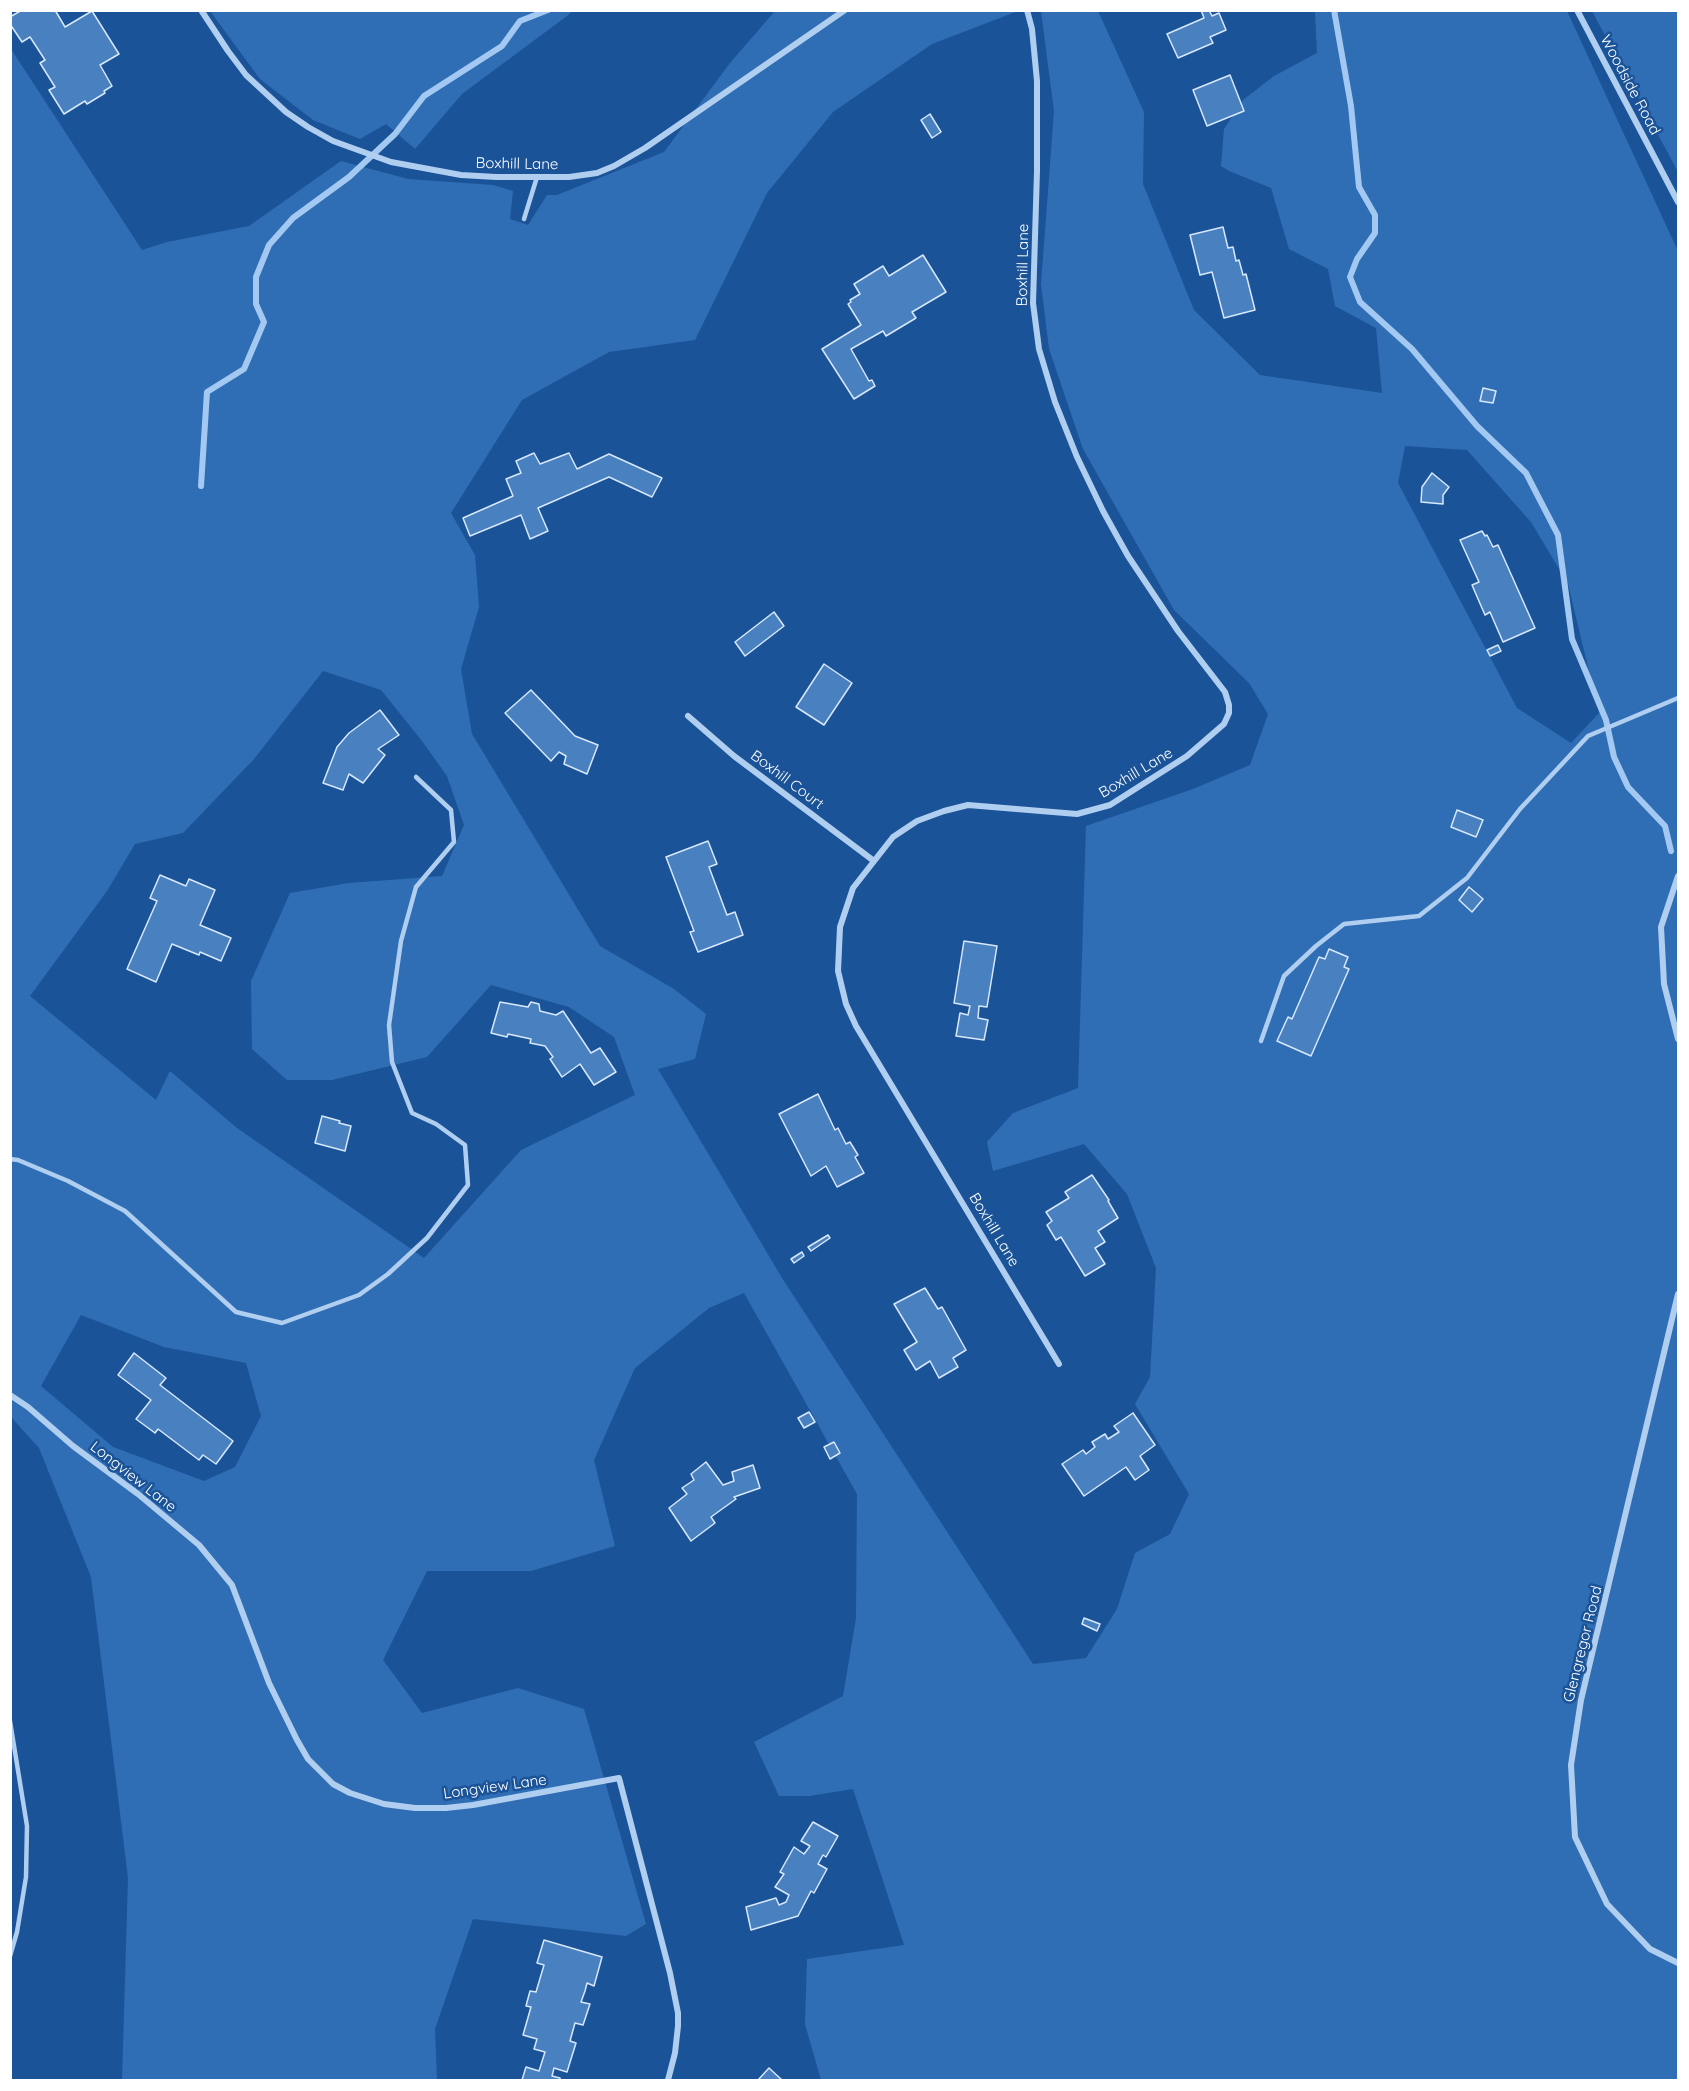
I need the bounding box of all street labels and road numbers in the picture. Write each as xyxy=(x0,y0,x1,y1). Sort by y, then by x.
street label: Woodside Road xyxy=(1596,32,1664,138)
street label: Boxhill Lane xyxy=(475,154,559,174)
street label: Boxhill Lane xyxy=(1013,223,1033,307)
street label: Boxhill Lane xyxy=(1096,744,1176,802)
street label: Boxhill Court xyxy=(747,747,827,813)
street label: Boxhill Lane xyxy=(965,1190,1023,1270)
street label: Longview Lane xyxy=(86,1438,180,1516)
street label: Glengregor Road xyxy=(1560,1584,1606,1704)
street label: Longview Lane xyxy=(442,1771,548,1803)

